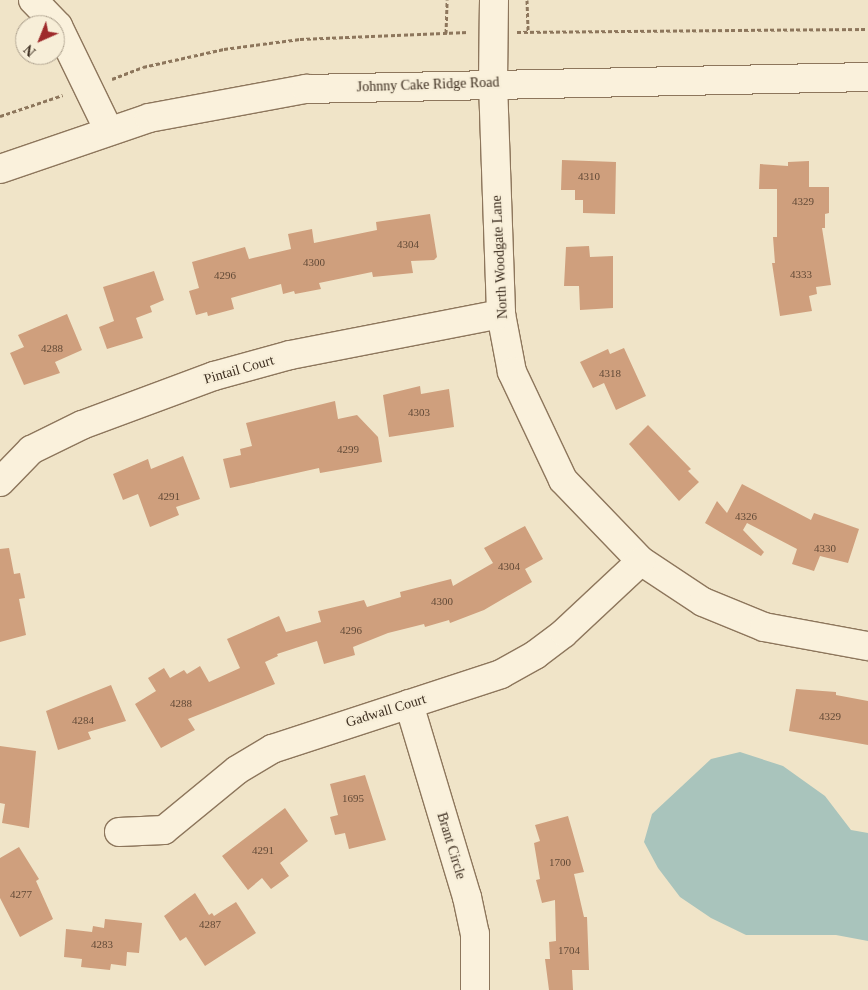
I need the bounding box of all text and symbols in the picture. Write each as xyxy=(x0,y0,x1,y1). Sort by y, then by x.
north arrow xyxy=(15,15,65,65)
text: N xyxy=(21,42,39,59)
street label: Johnny Cake Ridge Road xyxy=(356,74,500,96)
house number: 4310 xyxy=(578,169,600,183)
house number: 4329 xyxy=(792,194,814,208)
street label: North Woodgate Lane xyxy=(488,195,512,319)
house number: 4304 xyxy=(397,237,419,251)
house number: 4300 xyxy=(303,255,325,269)
house number: 4333 xyxy=(790,267,812,281)
house number: 4296 xyxy=(214,268,236,282)
house number: 4288 xyxy=(41,341,63,355)
street label: Pintail Court xyxy=(202,352,276,388)
house number: 4318 xyxy=(599,366,621,380)
house number: 4303 xyxy=(408,405,430,419)
house number: 4299 xyxy=(337,442,359,456)
house number: 4291 xyxy=(158,489,180,503)
house number: 4326 xyxy=(735,509,757,523)
house number: 4330 xyxy=(814,541,836,555)
house number: 4304 xyxy=(498,559,520,573)
house number: 4300 xyxy=(431,594,453,608)
house number: 4296 xyxy=(340,623,362,637)
street label: Gadwall Court xyxy=(344,691,428,731)
house number: 4288 xyxy=(170,696,192,710)
house number: 4329 xyxy=(819,709,841,723)
house number: 4284 xyxy=(72,713,94,727)
house number: 1695 xyxy=(342,791,364,805)
street label: Brant Circle xyxy=(433,811,469,881)
house number: 4291 xyxy=(252,843,274,857)
house number: 1700 xyxy=(549,855,571,869)
house number: 4277 xyxy=(10,887,32,901)
house number: 4287 xyxy=(199,917,221,931)
house number: 4283 xyxy=(91,937,113,951)
house number: 1704 xyxy=(558,943,580,957)

